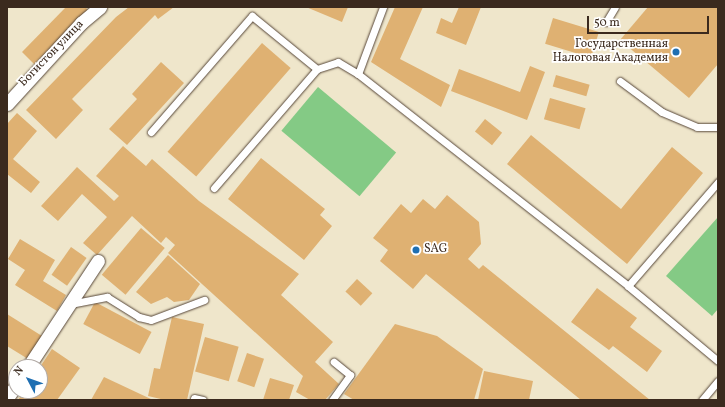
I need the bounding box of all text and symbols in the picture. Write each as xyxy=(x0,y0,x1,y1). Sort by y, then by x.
scale bar xyxy=(589,8,711,34)
text: 50 m xyxy=(594,15,620,31)
street label: Богистон улица xyxy=(17,18,87,90)
place label: Государственная Налоговая Академия xyxy=(553,38,668,66)
marker: Государственная Налоговая Академия xyxy=(671,47,681,57)
place label: SAG xyxy=(424,243,448,257)
marker: SAG xyxy=(411,245,421,255)
north arrow xyxy=(8,359,48,399)
text: N xyxy=(11,364,28,379)

